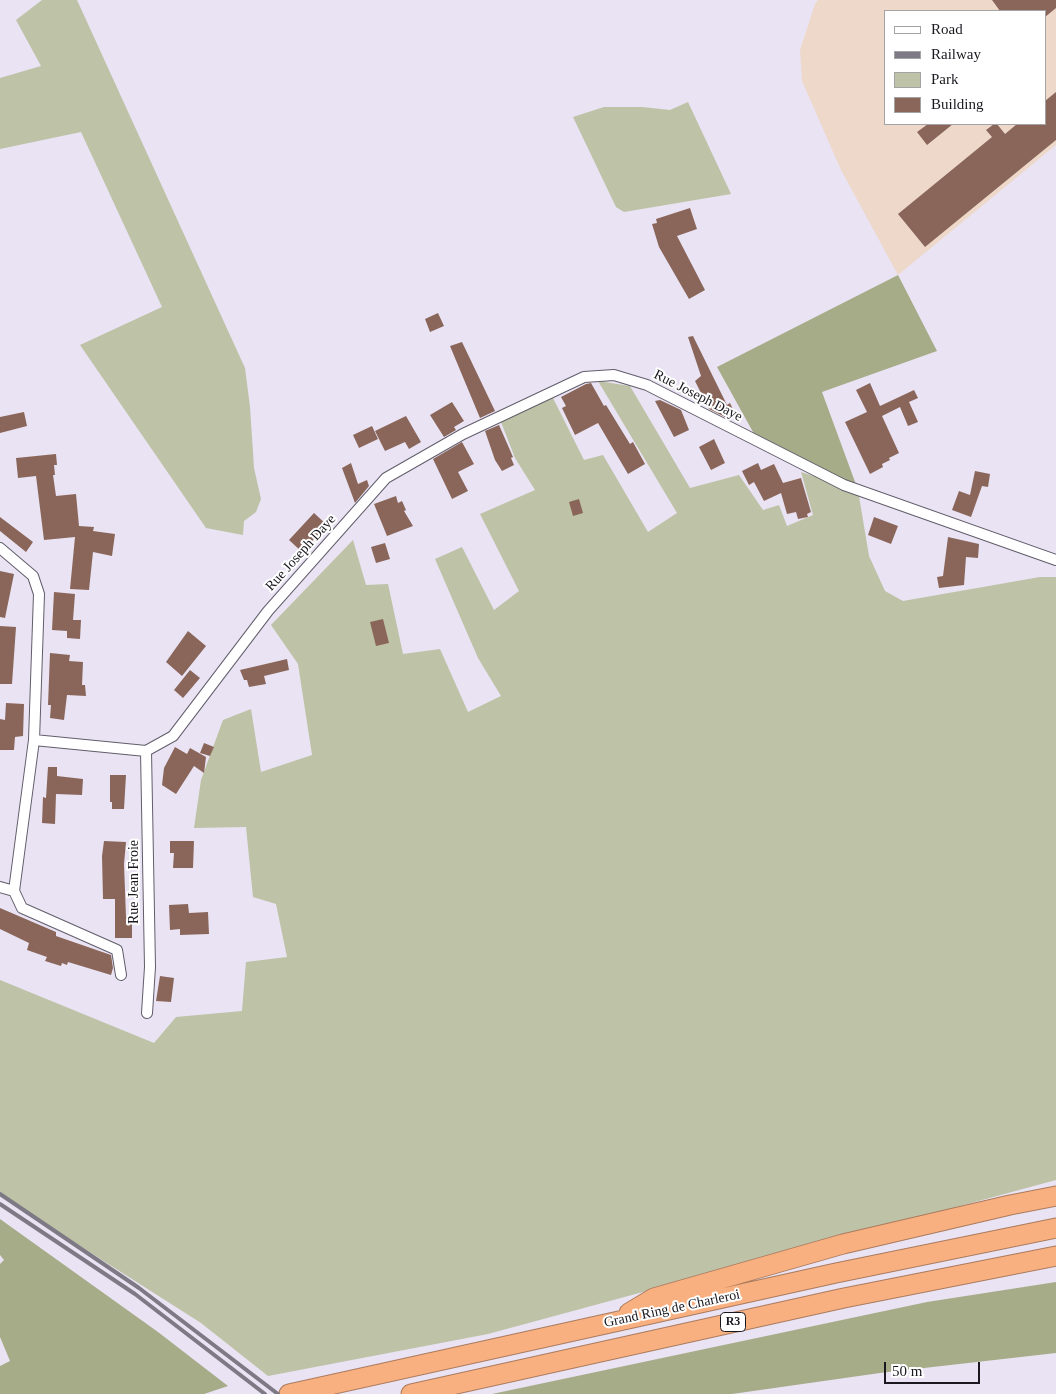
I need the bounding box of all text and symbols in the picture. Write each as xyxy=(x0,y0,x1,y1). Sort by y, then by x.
legend xyxy=(884,10,1046,125)
text: Road xyxy=(931,21,963,37)
text: Railway xyxy=(931,46,981,62)
text: Park xyxy=(931,71,959,87)
text: Building xyxy=(931,96,984,112)
street label: Rue Joseph Daye xyxy=(651,366,745,426)
street label: Rue Joseph Daye xyxy=(262,511,340,595)
street label: Rue Jean Froie xyxy=(126,840,142,924)
street label: Grand Ring de Charleroi xyxy=(602,1286,742,1332)
road number: R3 xyxy=(720,1312,746,1331)
scale bar xyxy=(886,1352,982,1384)
text: 50 m xyxy=(892,1363,922,1379)

